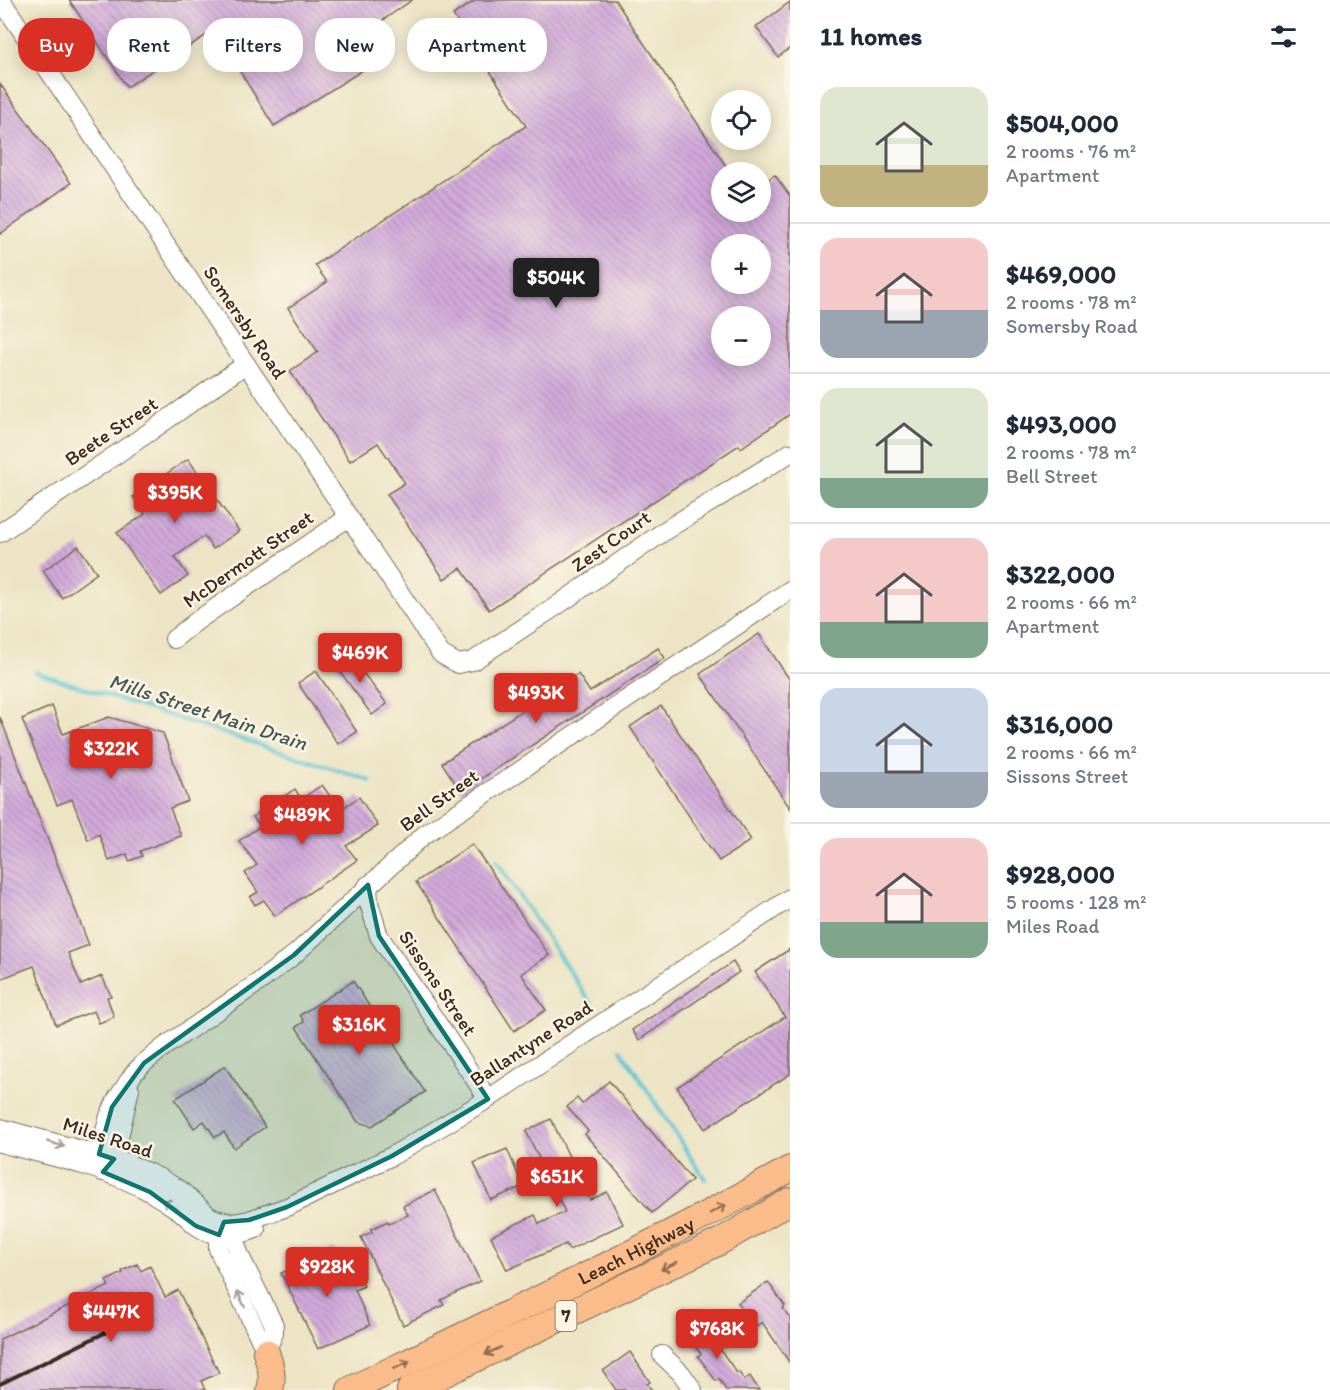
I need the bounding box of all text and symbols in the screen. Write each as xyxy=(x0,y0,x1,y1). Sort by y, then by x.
chip: Buy xyxy=(18,18,95,72)
chip: Rent xyxy=(107,18,191,72)
chip: Filters xyxy=(203,18,303,72)
chip: New xyxy=(315,18,395,72)
chip: Apartment xyxy=(407,18,547,72)
text: 11 homes xyxy=(820,20,922,52)
icon: filters xyxy=(1267,20,1300,53)
map controls xyxy=(711,90,771,366)
button: locate xyxy=(711,90,771,150)
text: $504,000 xyxy=(1006,107,1119,139)
icon: home xyxy=(868,111,940,183)
text: 2 rooms · 76 m² xyxy=(1006,139,1136,163)
button: layers xyxy=(711,162,771,222)
text: Apartment xyxy=(1006,163,1099,187)
button: + xyxy=(711,234,771,294)
pin: $504K xyxy=(514,258,598,309)
text: $469,000 xyxy=(1006,258,1116,290)
street label: Somersby Road xyxy=(198,261,292,383)
icon: home xyxy=(868,262,940,334)
text: $504K xyxy=(527,265,585,289)
text: 2 rooms · 78 m² xyxy=(1006,290,1137,314)
button: − xyxy=(711,306,771,366)
text: Somersby Road xyxy=(1006,314,1138,338)
street label: Beete Street xyxy=(60,391,162,471)
text: $493,000 xyxy=(1006,408,1117,440)
icon: home xyxy=(868,412,940,484)
text: 2 rooms · 78 m² xyxy=(1006,440,1137,464)
text: Bell Street xyxy=(1006,464,1098,488)
pin: $395K xyxy=(133,473,217,524)
text: $395K xyxy=(148,480,202,504)
street label: McDermott Street xyxy=(178,505,318,613)
street label: Zest Court xyxy=(567,505,655,577)
text: $322,000 xyxy=(1006,558,1115,590)
icon: home xyxy=(868,562,940,634)
text: 2 rooms · 66 m² xyxy=(1006,590,1137,614)
text: Apartment xyxy=(1006,614,1099,638)
pin: $469K xyxy=(318,633,402,684)
text: $469K xyxy=(332,640,388,664)
water label: Mills Street Main Drain xyxy=(106,668,311,756)
pin: $493K xyxy=(494,673,578,724)
text: $493K xyxy=(508,680,564,704)
text: $316,000 xyxy=(1006,708,1113,740)
icon: home xyxy=(868,712,940,784)
pin: $322K xyxy=(69,729,153,780)
text: $322K xyxy=(84,736,138,760)
text: 2 rooms · 66 m² xyxy=(1006,740,1137,764)
street label: Bell Street xyxy=(395,763,483,837)
text: Sissons Street xyxy=(1006,764,1128,788)
pin: $489K xyxy=(260,795,344,846)
text: $489K xyxy=(274,802,330,826)
text: $928,000 xyxy=(1006,858,1115,890)
icon: home xyxy=(868,862,940,934)
text: 5 rooms · 128 m² xyxy=(1006,890,1147,914)
text: Miles Road xyxy=(1006,914,1099,938)
street label: Sissons Street xyxy=(394,926,482,1040)
street label: Ballantyne Road xyxy=(465,994,597,1092)
pin: $316K xyxy=(317,1005,401,1056)
text: $316K xyxy=(332,1012,386,1036)
street label: Miles Road xyxy=(60,1111,156,1163)
one-way arrow xyxy=(47,1139,66,1150)
pin: $651K xyxy=(515,1157,599,1208)
text: $651K xyxy=(530,1164,584,1188)
one-way arrow xyxy=(163,1199,179,1211)
one-way arrow xyxy=(708,1203,726,1214)
street label: Leach Highway xyxy=(574,1211,698,1290)
pin: $928K xyxy=(285,1247,369,1298)
text: $928K xyxy=(300,1254,354,1278)
one-way arrow xyxy=(660,1261,678,1273)
one-way arrow xyxy=(234,1290,246,1308)
pin: $447K xyxy=(69,1292,153,1343)
text: $447K xyxy=(83,1299,139,1323)
road number: 7 xyxy=(556,1301,576,1331)
pin: $768K xyxy=(675,1309,759,1360)
text: $768K xyxy=(690,1316,744,1340)
one-way arrow xyxy=(484,1345,502,1357)
one-way arrow xyxy=(393,1358,411,1370)

